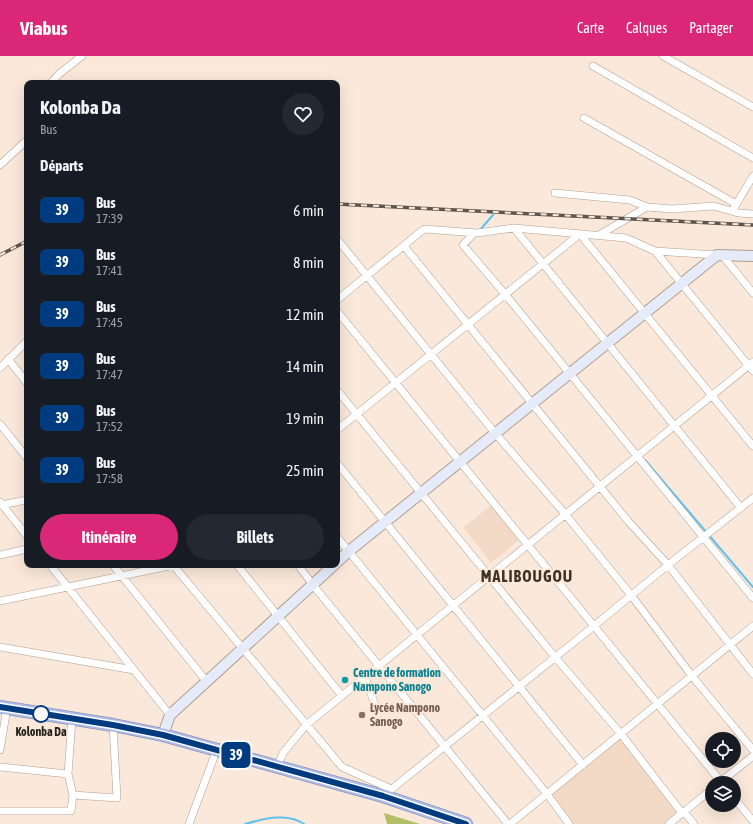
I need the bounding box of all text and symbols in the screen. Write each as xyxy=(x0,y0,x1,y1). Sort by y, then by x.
text: Viabus xyxy=(20,17,67,39)
text: Carte xyxy=(577,20,604,36)
text: Calques xyxy=(626,20,667,36)
text: Partager xyxy=(689,20,733,36)
button: heart xyxy=(282,93,324,135)
text: Kolonba Da xyxy=(40,96,121,118)
text: Bus xyxy=(40,122,57,137)
text: Départs xyxy=(40,157,83,174)
text: Bus xyxy=(96,194,116,211)
text: 39 xyxy=(55,202,69,218)
text: 6 min xyxy=(293,202,324,219)
text: 17:39 xyxy=(96,211,123,226)
text: Bus xyxy=(96,246,116,263)
text: 39 xyxy=(55,254,69,270)
text: 8 min xyxy=(293,254,324,271)
text: 17:41 xyxy=(96,263,123,278)
text: Bus xyxy=(96,298,116,315)
text: 39 xyxy=(55,306,69,322)
text: 12 min xyxy=(286,306,324,323)
text: 17:45 xyxy=(96,315,123,330)
text: Bus xyxy=(96,350,116,367)
text: 39 xyxy=(55,358,69,374)
text: 14 min xyxy=(286,358,324,375)
text: 17:47 xyxy=(96,367,123,382)
text: Bus xyxy=(96,402,116,419)
text: 39 xyxy=(55,410,69,426)
text: 19 min xyxy=(286,410,324,427)
text: 17:52 xyxy=(96,419,123,434)
text: Bus xyxy=(96,454,116,471)
text: 39 xyxy=(55,462,69,478)
text: 25 min xyxy=(286,462,324,479)
text: 17:58 xyxy=(96,471,123,486)
button: Itinéraire xyxy=(40,514,178,560)
button: Billets xyxy=(186,514,324,560)
district label: MALIBOUGOU xyxy=(481,567,573,585)
place label: Centre de formation Nampono Sanogo xyxy=(353,666,441,694)
marker: Centre de formation Nampono Sanogo xyxy=(340,675,350,685)
place label: Lycée Nampono Sanogo xyxy=(370,701,440,729)
marker: Kolonba Da xyxy=(32,705,50,723)
marker: Lycée Nampono Sanogo xyxy=(357,710,367,720)
place label: Kolonba Da xyxy=(15,725,67,739)
map controls xyxy=(705,732,741,812)
button: locate xyxy=(705,732,741,768)
line badge: 39 xyxy=(218,742,254,768)
text: 39 xyxy=(229,747,243,763)
button: layers xyxy=(705,776,741,812)

